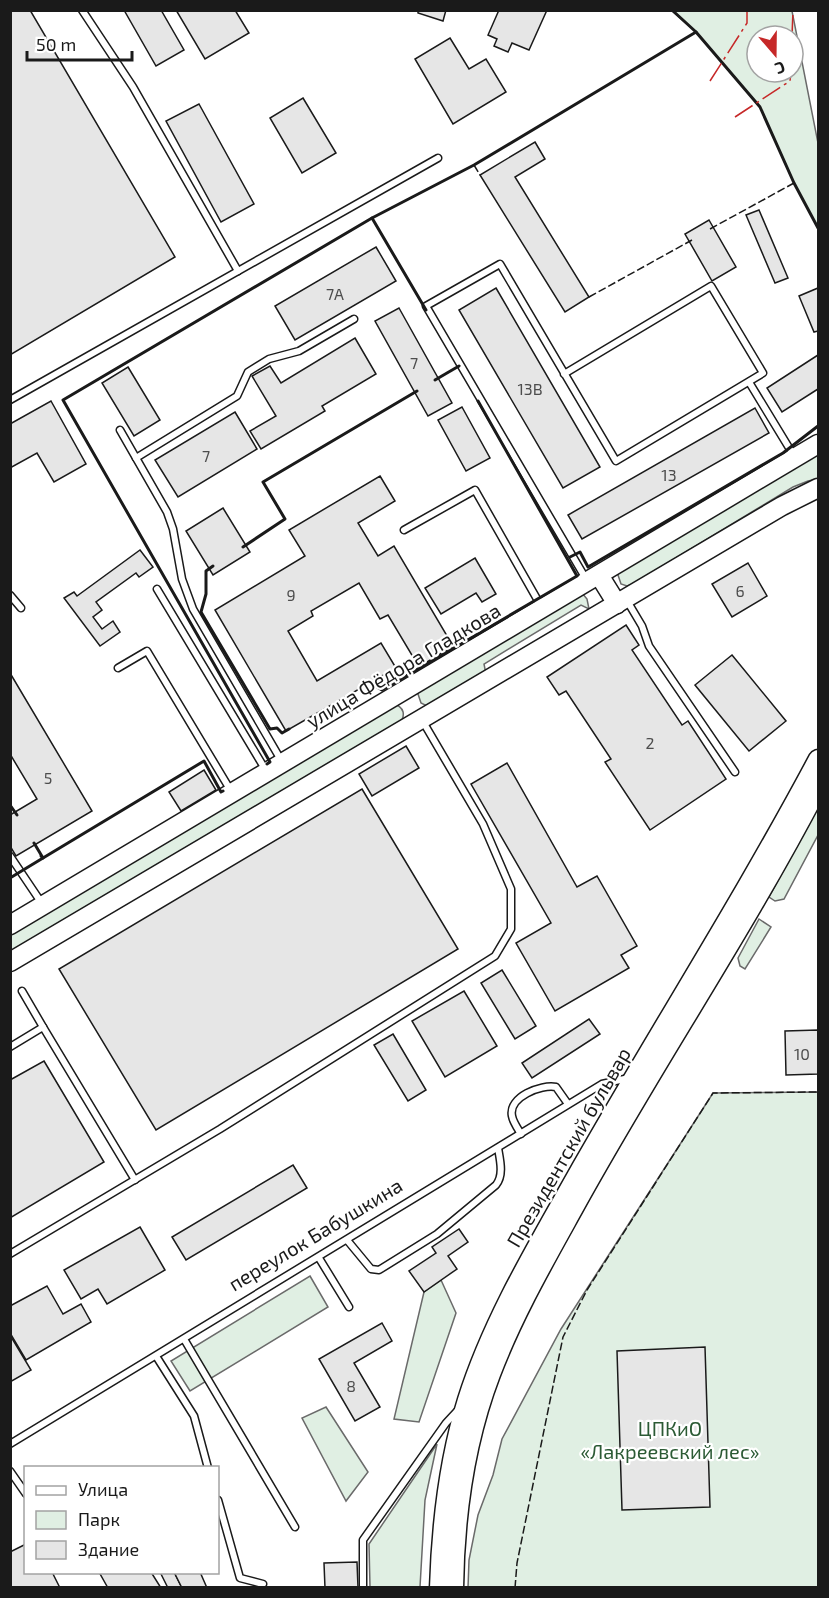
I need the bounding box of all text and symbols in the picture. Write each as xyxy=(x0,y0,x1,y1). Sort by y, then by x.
scale bar xyxy=(27,24,132,62)
north arrow xyxy=(745,24,805,84)
text: 50 m xyxy=(36,33,76,55)
text: С xyxy=(773,58,788,79)
house number: 7А xyxy=(326,284,344,303)
house number: 7 xyxy=(410,353,418,372)
house number: 13В xyxy=(517,379,543,398)
house number: 7 xyxy=(202,446,210,465)
house number: 13 xyxy=(661,465,677,484)
house number: 6 xyxy=(735,581,745,600)
house number: 9 xyxy=(286,585,296,604)
street label: улица Фёдора Гладкова xyxy=(302,597,505,733)
house number: 2 xyxy=(646,733,655,752)
house number: 5 xyxy=(44,768,52,787)
street label: Президентский бульвар xyxy=(501,1043,636,1252)
house number: 10 xyxy=(794,1044,810,1063)
street label: переулок Бабушкина xyxy=(224,1173,407,1296)
house number: 8 xyxy=(346,1376,356,1395)
park label: ЦПКиО «Лакреевский лес» xyxy=(581,1416,759,1463)
legend xyxy=(24,1466,219,1574)
text: Улица xyxy=(78,1478,128,1500)
text: Парк xyxy=(78,1508,120,1530)
text: Здание xyxy=(78,1538,139,1560)

